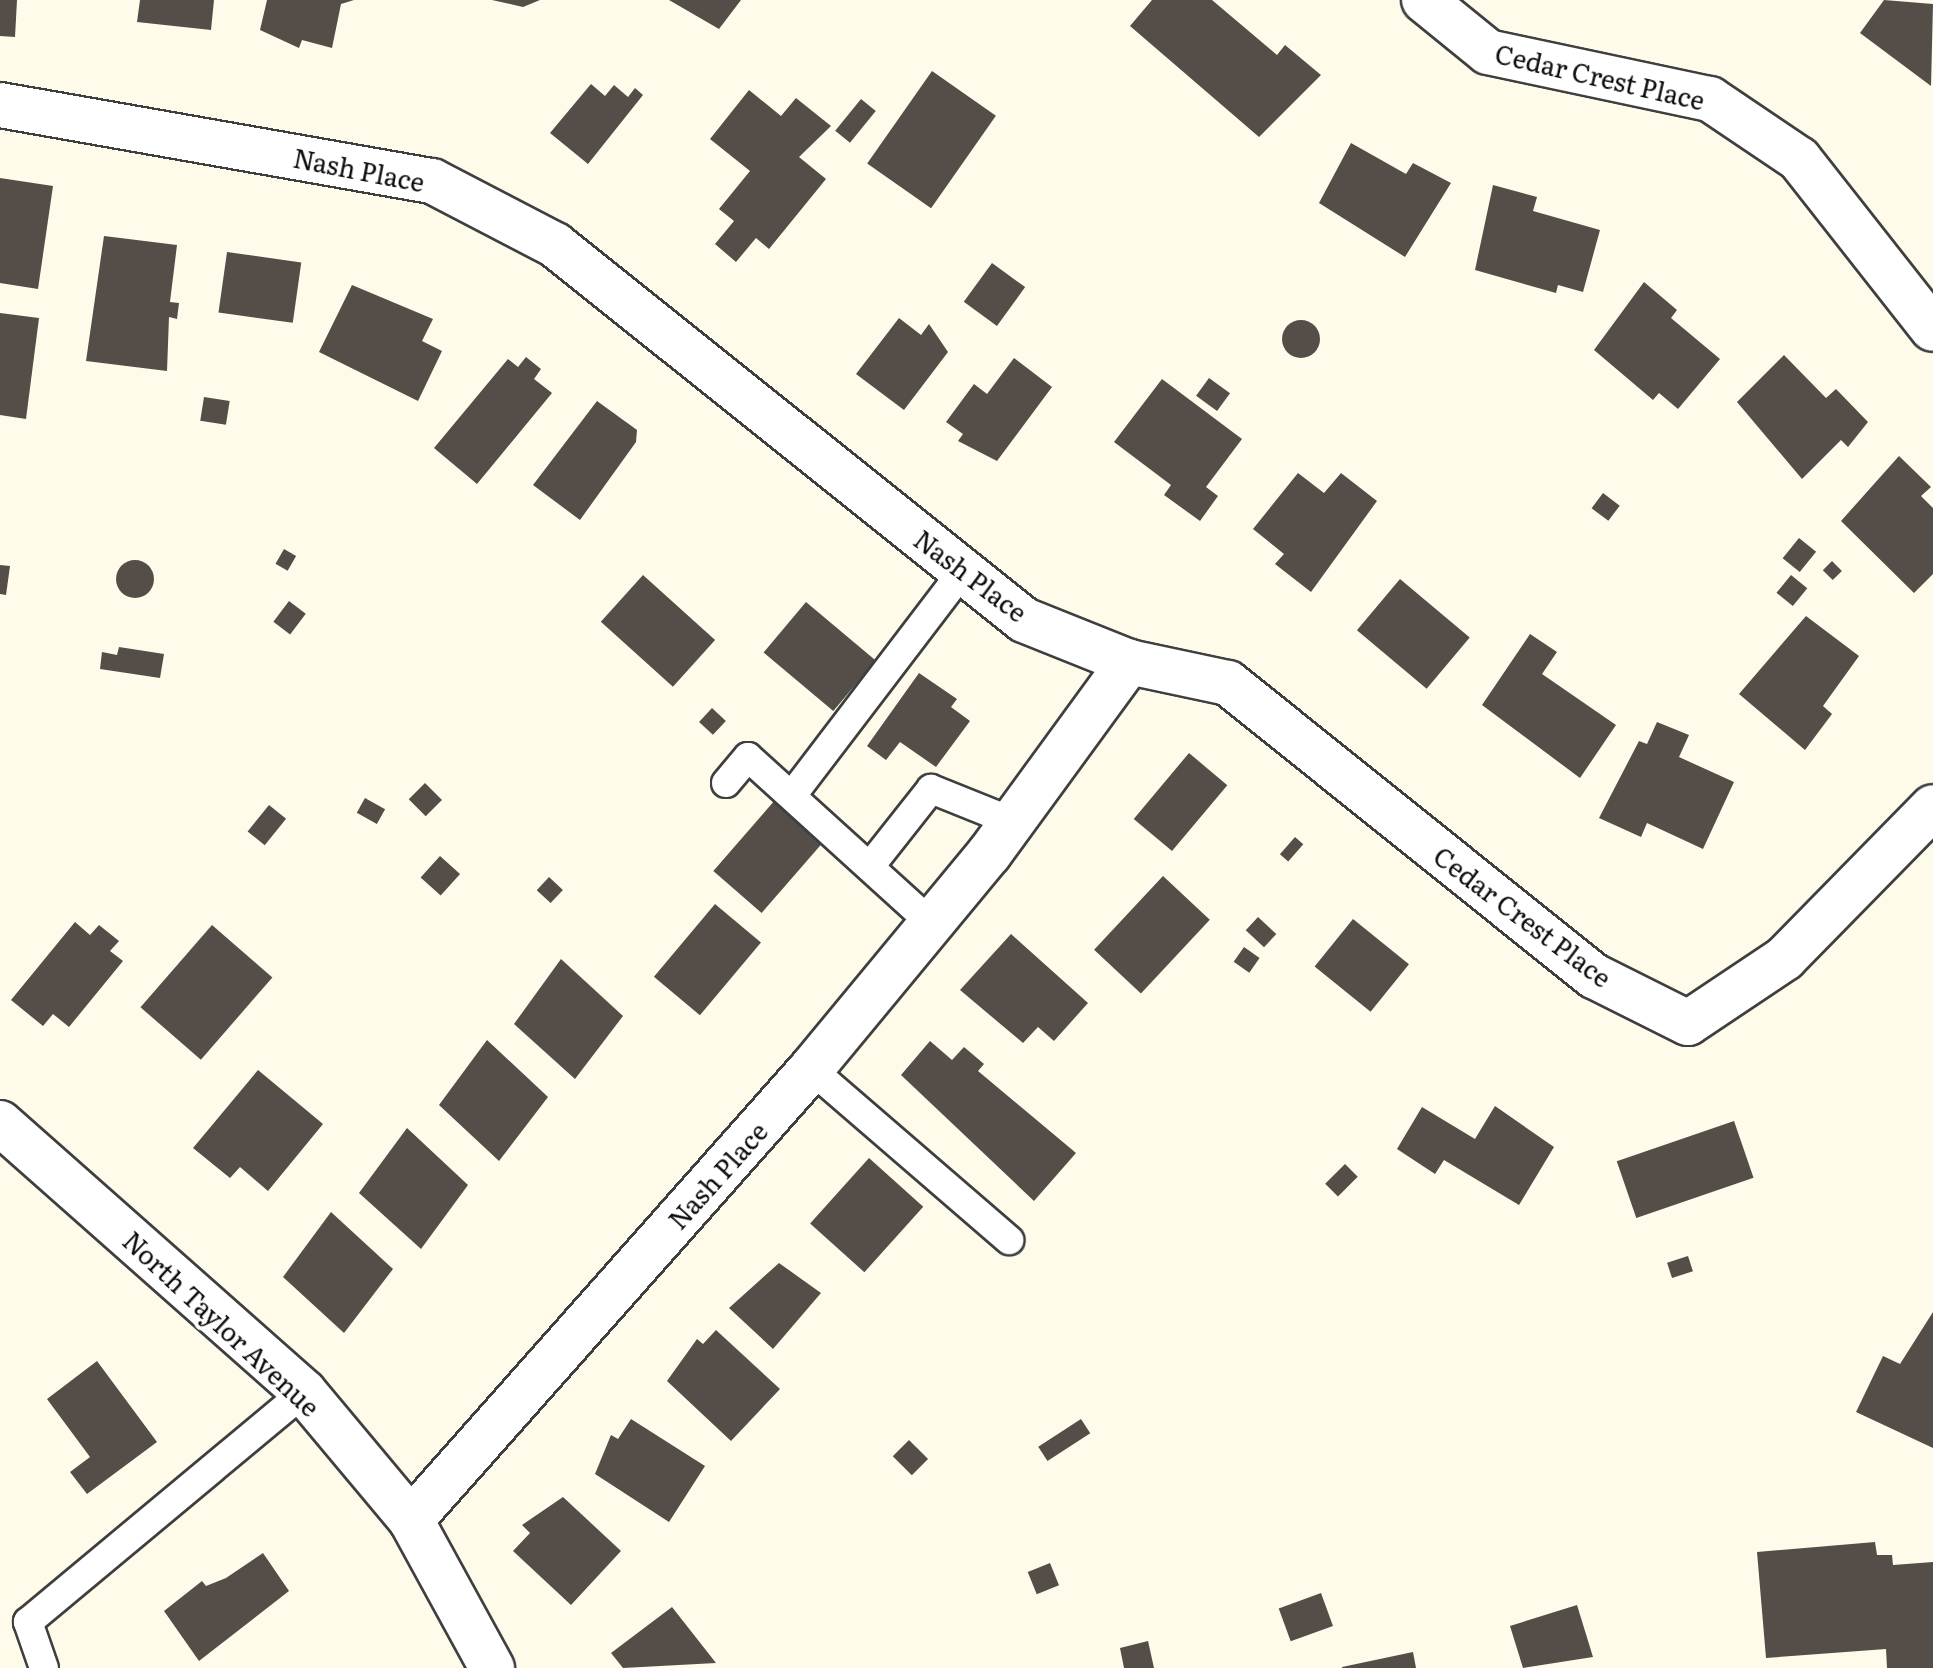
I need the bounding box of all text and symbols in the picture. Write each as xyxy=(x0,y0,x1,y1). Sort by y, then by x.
street label: Cedar Crest Place xyxy=(1492,37,1708,115)
street label: Nash Place xyxy=(291,141,427,197)
street label: Nash Place xyxy=(909,523,1033,627)
street label: Cedar Crest Place xyxy=(1428,839,1618,993)
street label: Nash Place xyxy=(661,1115,773,1235)
street label: North Taylor Avenue xyxy=(117,1224,327,1422)

